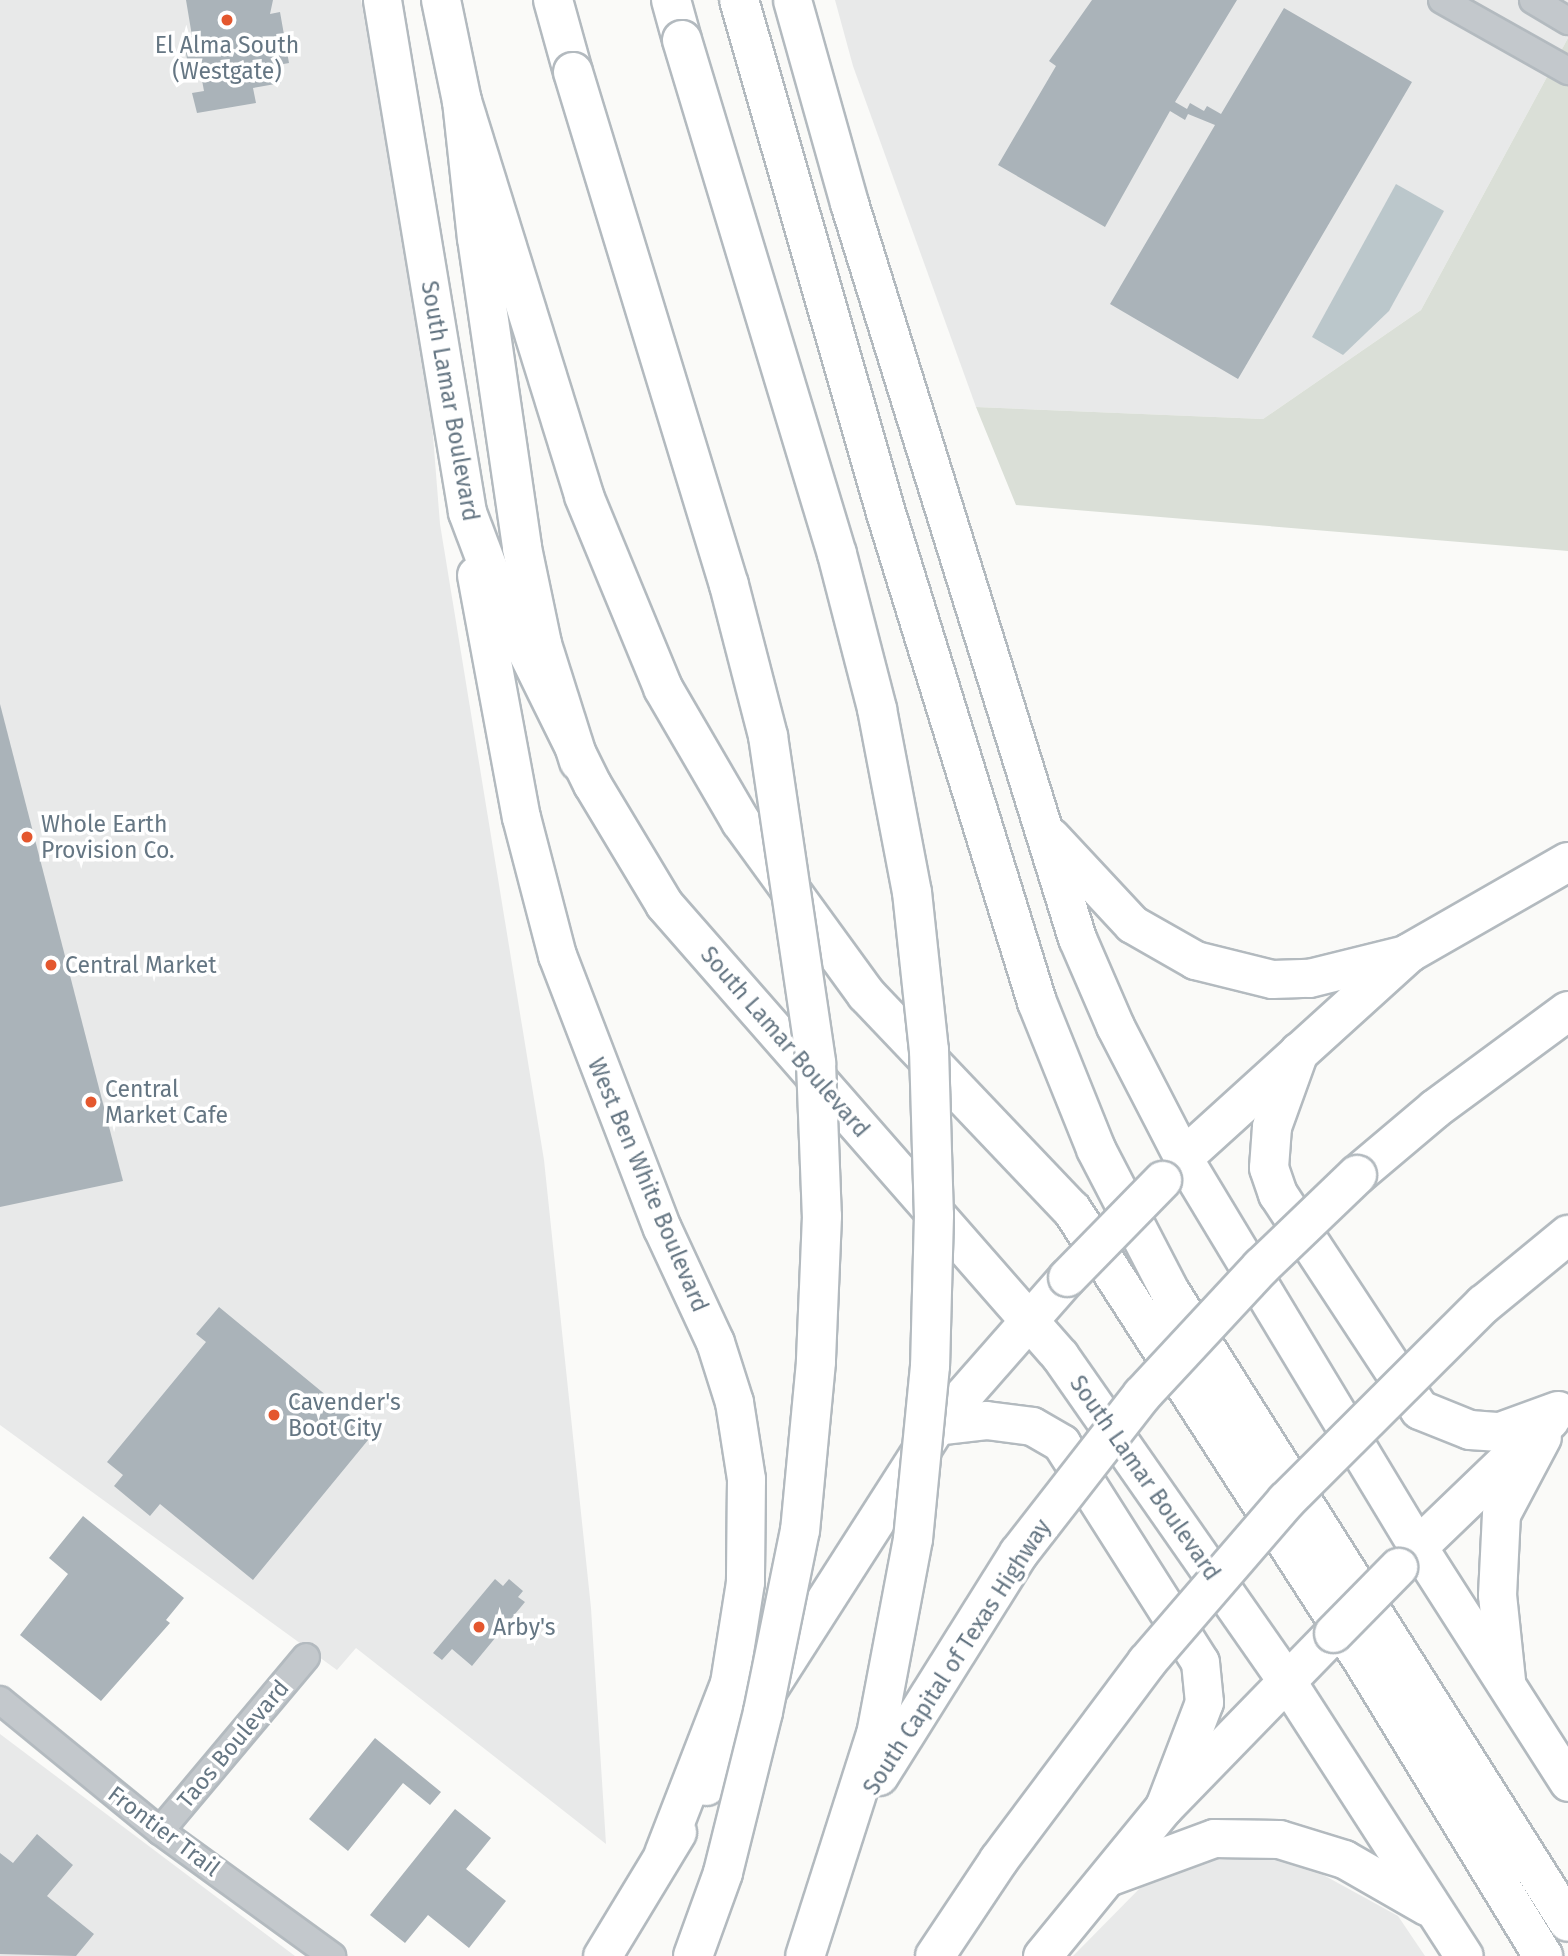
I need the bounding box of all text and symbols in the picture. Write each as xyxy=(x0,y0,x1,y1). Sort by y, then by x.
marker: El Alma South (Westgate) xyxy=(219,12,235,28)
place label: El Alma South (Westgate) xyxy=(155,31,299,85)
street label: South Lamar Boulevard xyxy=(415,279,485,523)
place label: Whole Earth Provision Co. xyxy=(41,810,175,864)
marker: Whole Earth Provision Co. xyxy=(19,829,35,845)
street label: South Lamar Boulevard xyxy=(695,941,875,1143)
place label: Central Market xyxy=(65,951,217,979)
marker: Central Market xyxy=(43,957,59,973)
street label: West Ben White Boulevard xyxy=(582,1054,714,1316)
place label: Central Market Cafe xyxy=(105,1075,228,1129)
marker: Central Market Cafe xyxy=(83,1094,99,1110)
street label: South Lamar Boulevard xyxy=(1064,1370,1226,1586)
place label: Cavender's Boot City xyxy=(288,1388,401,1442)
marker: Cavender's Boot City xyxy=(266,1407,282,1423)
street label: South Capital of Texas Highway xyxy=(857,1514,1057,1800)
place label: Arby's xyxy=(493,1613,555,1641)
marker: Arby's xyxy=(471,1619,487,1635)
street label: Taos Boulevard xyxy=(171,1674,295,1814)
street label: Frontier Trail xyxy=(103,1780,225,1882)

